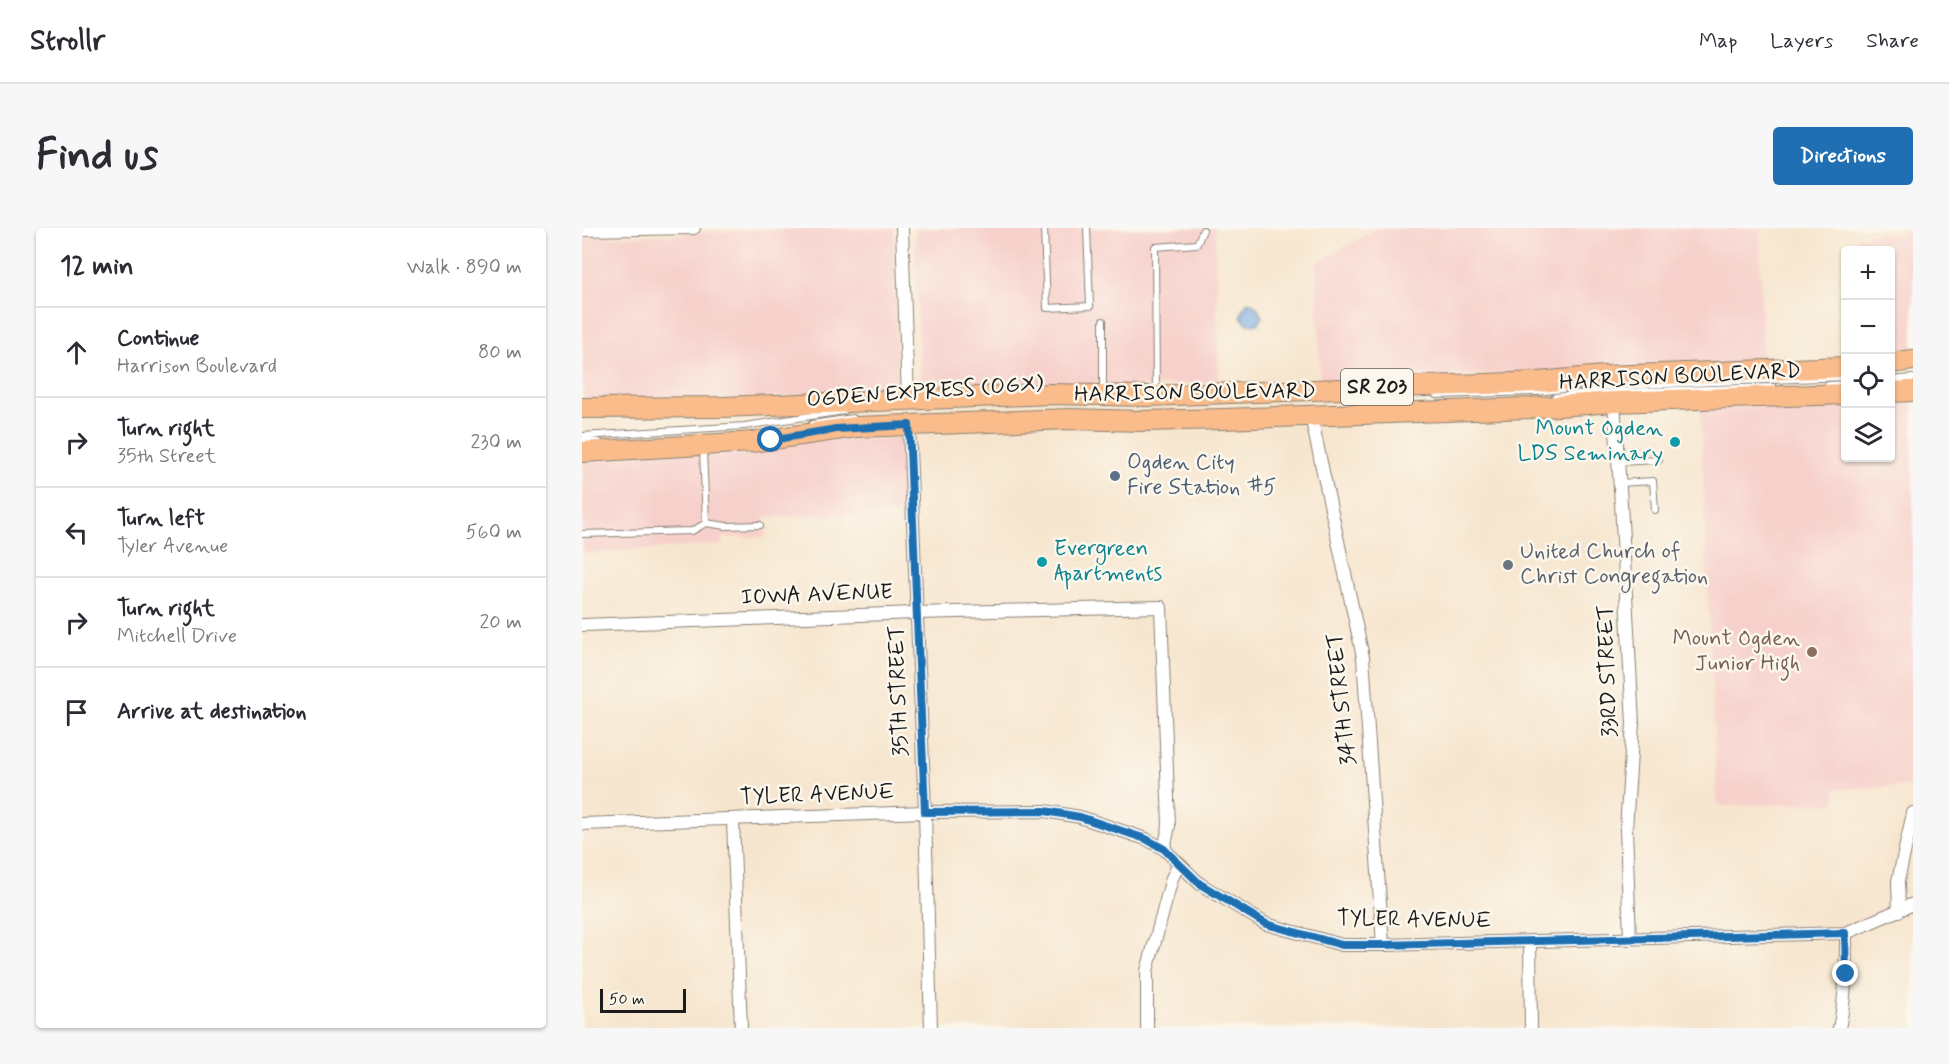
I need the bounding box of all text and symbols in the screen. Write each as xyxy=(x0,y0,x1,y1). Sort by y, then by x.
text: Strollr xyxy=(30,23,105,60)
text: Map xyxy=(1699,27,1737,55)
text: Layers xyxy=(1770,27,1833,55)
text: Share xyxy=(1866,27,1919,55)
button: Directions xyxy=(1773,127,1913,185)
text: Find us xyxy=(36,129,158,184)
map controls xyxy=(1841,246,1895,462)
button: + xyxy=(1841,246,1895,300)
text: 12 min xyxy=(60,250,134,284)
text: Walk · 890 m xyxy=(407,254,522,281)
button: − xyxy=(1841,300,1895,354)
text: Continue xyxy=(117,325,199,353)
icon: ahead xyxy=(60,336,93,369)
text: 80 m xyxy=(478,339,522,366)
text: Harrison Boulevard xyxy=(117,353,277,380)
button: locate xyxy=(1841,354,1895,408)
street label: HARRISON BOULEVARD xyxy=(1559,357,1801,397)
road number: SR 203 xyxy=(1341,369,1413,405)
street label: OGDEN EXPRESS (OGX) xyxy=(806,370,1045,414)
street label: HARRISON BOULEVARD xyxy=(1074,377,1316,409)
button: layers xyxy=(1841,408,1895,462)
text: Turn right xyxy=(117,415,215,443)
place label: Mount Ogden LDS Seminary xyxy=(1517,415,1663,468)
icon: right xyxy=(60,426,93,459)
route start xyxy=(757,426,783,452)
text: 230 m xyxy=(470,429,522,456)
marker: Mount Ogden LDS Seminary xyxy=(1668,435,1682,449)
text: 35th Street xyxy=(117,443,216,470)
place label: Ogden City Fire Station #5 xyxy=(1127,449,1276,502)
marker: Ogden City Fire Station #5 xyxy=(1108,469,1122,483)
text: Turn left xyxy=(117,505,205,533)
icon: left xyxy=(60,516,93,549)
text: 560 m xyxy=(466,519,522,546)
text: Tyler Avenue xyxy=(117,533,228,560)
place label: Evergreen Apartments xyxy=(1054,535,1162,590)
place label: United Church of Christ Congregation xyxy=(1520,538,1708,594)
marker: Evergreen Apartments xyxy=(1035,555,1049,569)
marker: United Church of Christ Congregation xyxy=(1501,558,1515,572)
street label: IOWA AVENUE xyxy=(741,578,894,612)
text: Turn right xyxy=(117,595,215,623)
street label: 33RD STREET xyxy=(1592,604,1624,738)
icon: right xyxy=(60,606,93,639)
text: 20 m xyxy=(479,609,522,636)
text: Mitchell Drive xyxy=(117,623,237,650)
street label: 35TH STREET xyxy=(883,625,915,757)
place label: Mount Ogden Junior High xyxy=(1673,625,1800,681)
street label: 34TH STREET xyxy=(1321,631,1363,767)
marker: Mount Ogden Junior High xyxy=(1805,645,1819,659)
icon: arrive xyxy=(60,696,93,729)
text: Arrive at destination xyxy=(117,698,307,726)
street label: TYLER AVENUE xyxy=(739,778,895,812)
street label: TYLER AVENUE xyxy=(1337,905,1491,935)
route end xyxy=(1832,960,1858,986)
scale bar xyxy=(600,986,686,1014)
text: 50 m xyxy=(609,989,645,1010)

